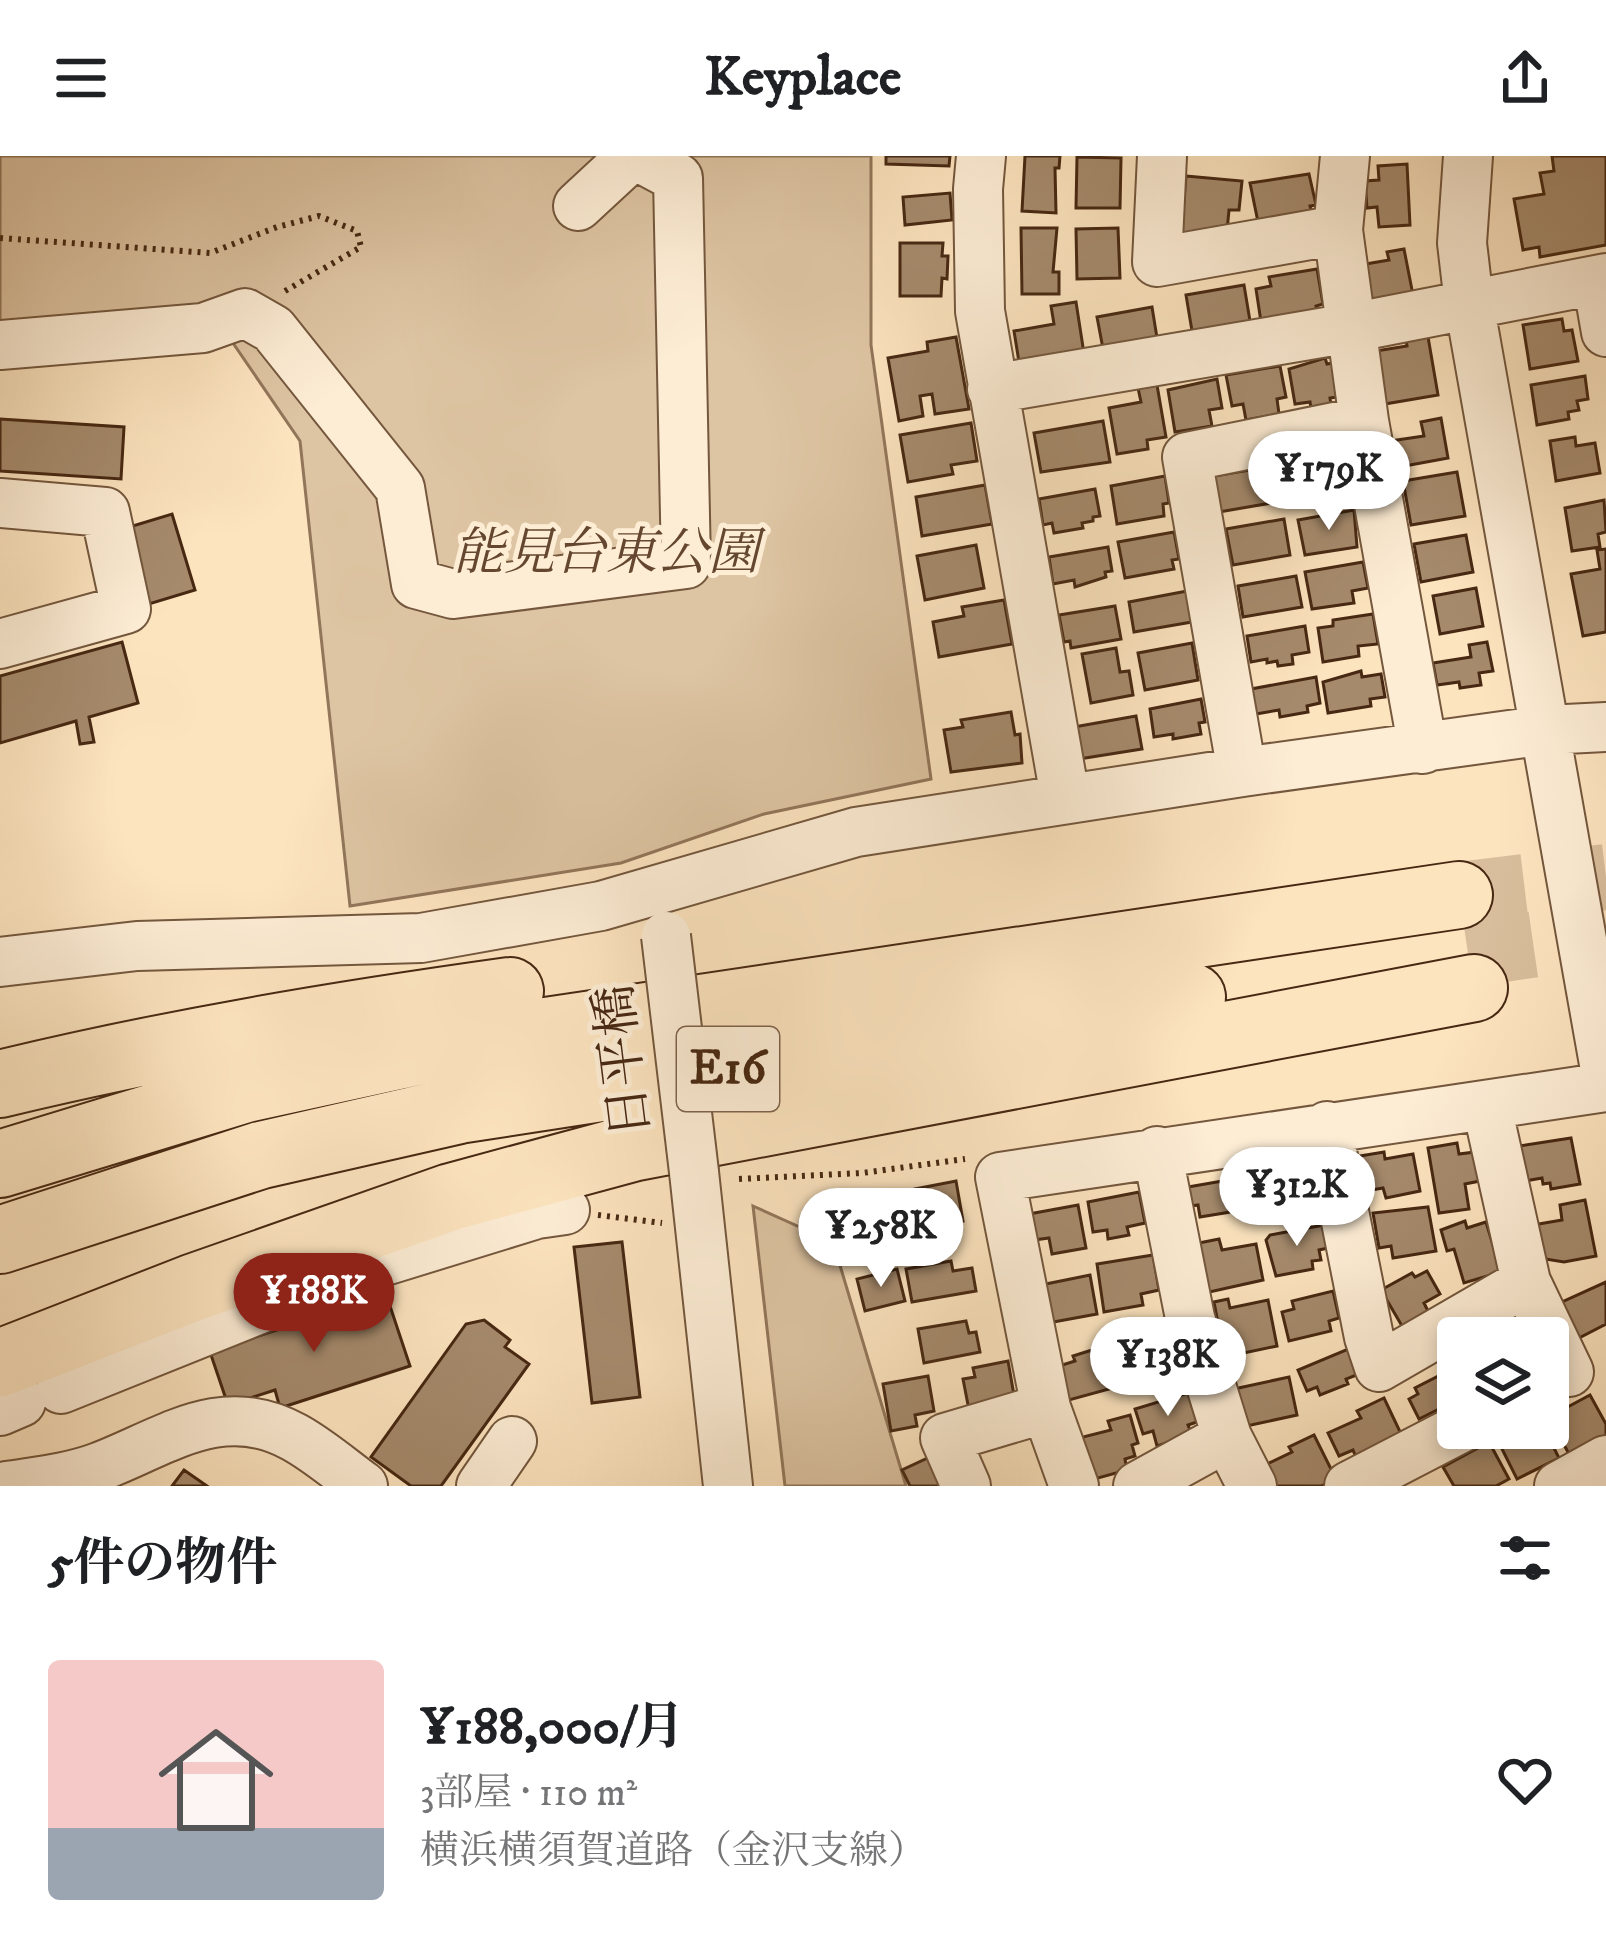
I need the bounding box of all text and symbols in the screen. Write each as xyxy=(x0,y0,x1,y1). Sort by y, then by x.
icon: menu xyxy=(48,45,114,111)
text: Keyplace xyxy=(705,45,901,112)
icon: share xyxy=(1492,45,1558,111)
pin: ¥179K xyxy=(1245,431,1413,533)
text: ¥179K xyxy=(1275,445,1383,494)
park label: 能見台東公園 xyxy=(453,522,766,586)
street label: 日平橋 xyxy=(583,981,665,1141)
road number: E16 xyxy=(677,1027,779,1111)
pin: ¥312K xyxy=(1213,1147,1381,1249)
text: ¥312K xyxy=(1246,1161,1348,1210)
pin: ¥258K xyxy=(797,1188,965,1290)
text: ¥258K xyxy=(825,1202,937,1251)
pin: ¥188K xyxy=(230,1253,398,1355)
text: ¥188K xyxy=(261,1267,367,1316)
pin: ¥138K xyxy=(1084,1317,1252,1419)
map controls xyxy=(1437,1317,1569,1449)
button: layers xyxy=(1437,1317,1569,1449)
text: ¥138K xyxy=(1117,1331,1219,1380)
icon: filters xyxy=(1492,1525,1558,1591)
text: 5件の物件 xyxy=(48,1532,277,1596)
text: ¥188,000/月 xyxy=(420,1696,685,1760)
icon: home xyxy=(144,1708,288,1852)
icon: heart xyxy=(1492,1747,1558,1813)
text: 3部屋 · 110 m² xyxy=(420,1769,637,1818)
text: 横浜横須賀道路（金沢支線） xyxy=(420,1827,927,1876)

